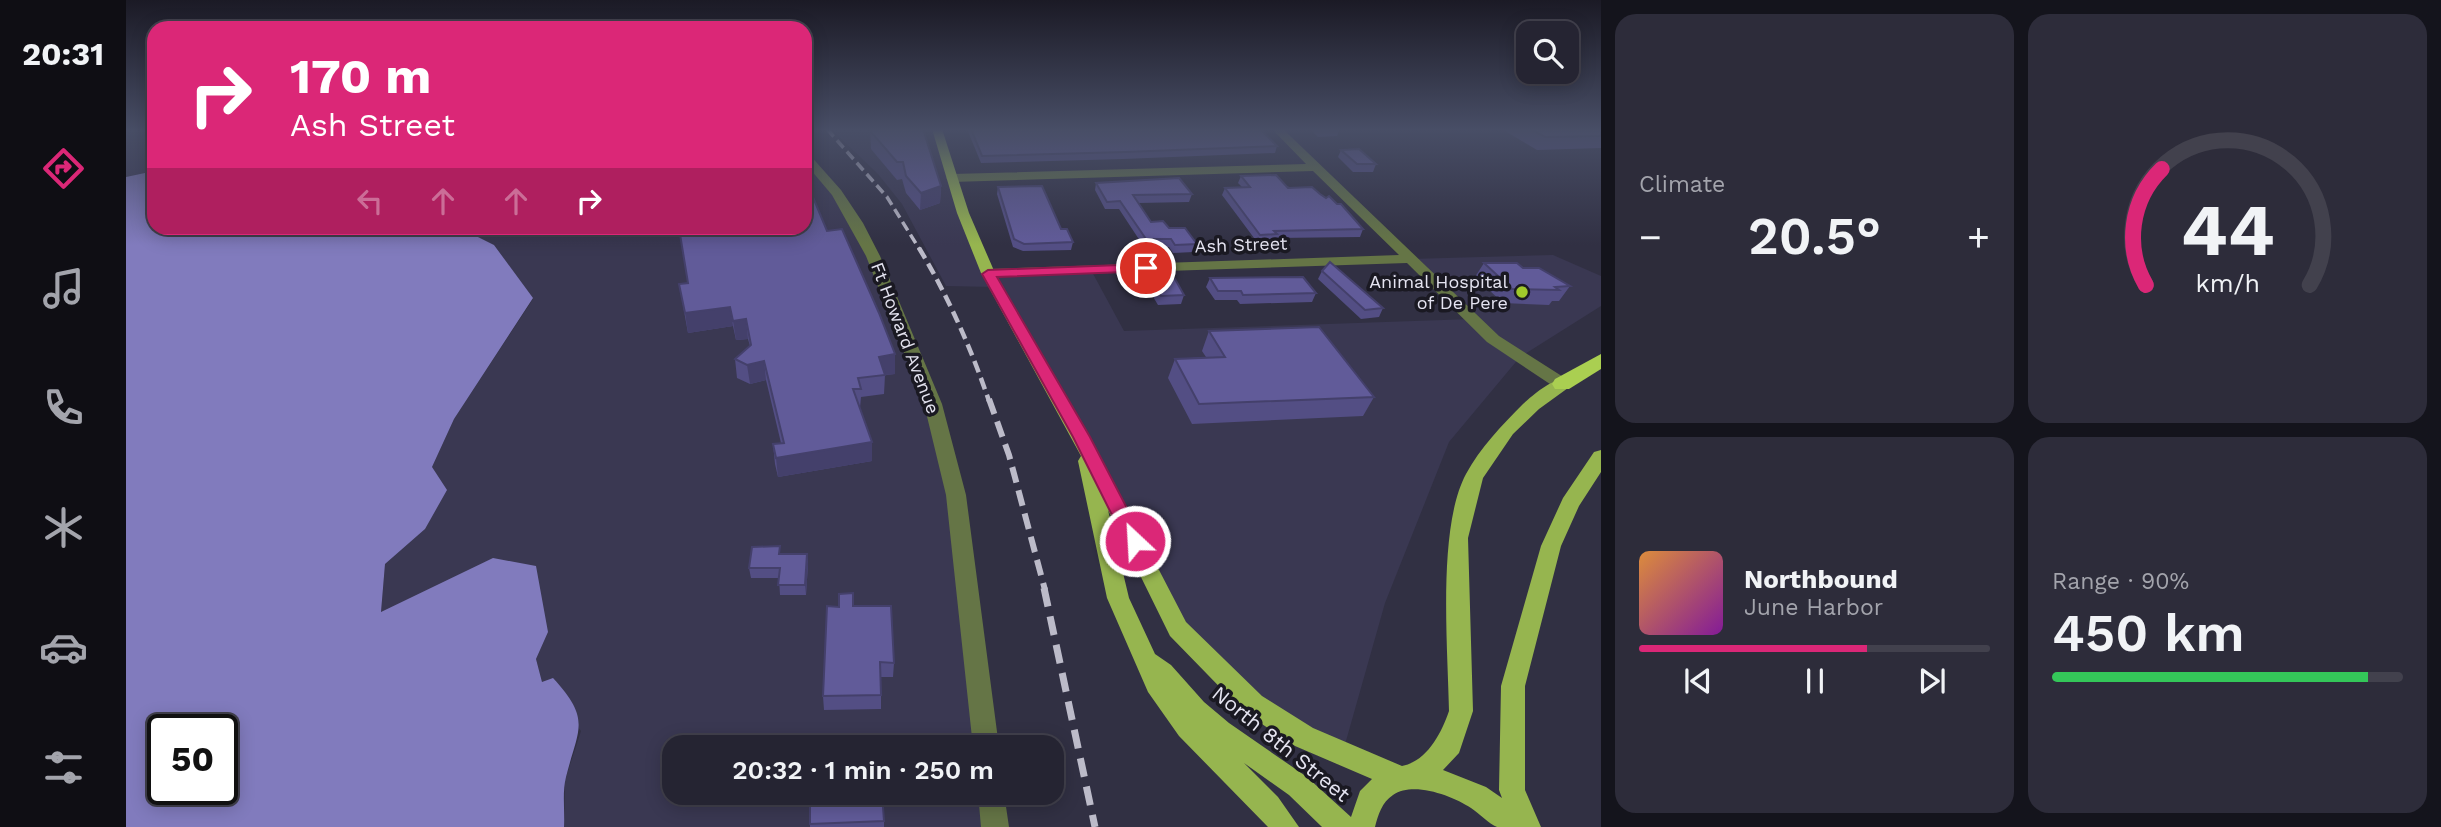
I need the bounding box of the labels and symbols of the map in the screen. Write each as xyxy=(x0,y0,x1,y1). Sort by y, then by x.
street label: Ash Street xyxy=(1194,232,1288,257)
pin xyxy=(1116,238,1176,298)
street label: Ft Howard Avenue xyxy=(867,259,944,417)
place label: Animal Hospital of De Pere xyxy=(1369,271,1508,313)
marker: Animal Hospital of De Pere xyxy=(1514,284,1530,300)
position arrow xyxy=(1098,504,1172,578)
street label: North 8th Street xyxy=(1207,680,1355,807)
speed limit sign: 50 xyxy=(147,714,238,805)

